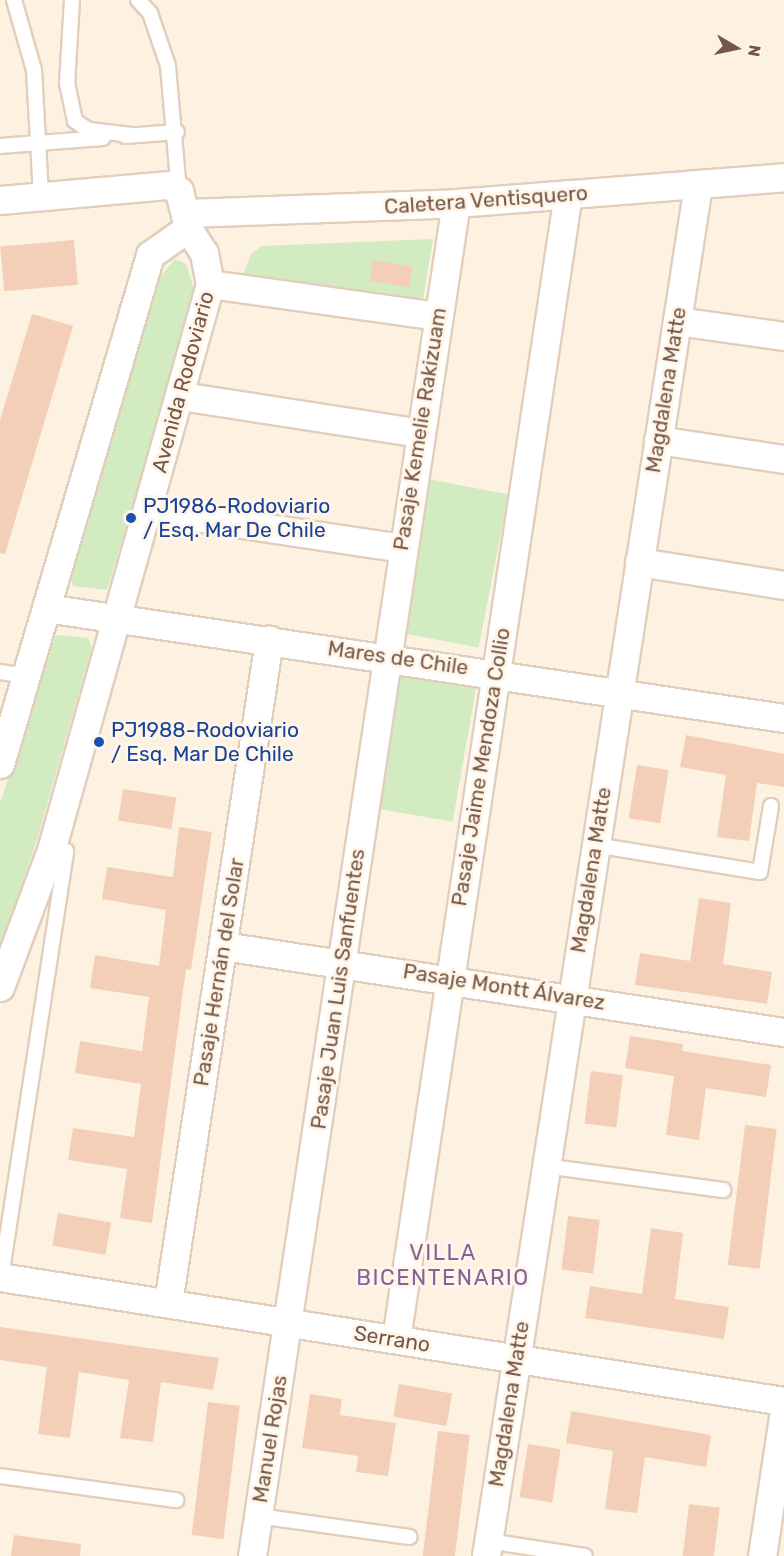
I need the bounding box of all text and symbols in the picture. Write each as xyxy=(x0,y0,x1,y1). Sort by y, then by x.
north arrow xyxy=(706,18,766,78)
text: N xyxy=(744,44,765,58)
street label: Caletera Ventisquero xyxy=(383,180,589,220)
street label: Avenida Rodoviario xyxy=(147,289,219,475)
street label: Magdalena Matte xyxy=(640,305,692,475)
street label: Pasaje Kemelie Rakizuam xyxy=(388,306,452,552)
place label: PJ1986-Rodoviario / Esq. Mar De Chile xyxy=(143,493,330,543)
marker: PJ1986-Rodoviario / Esq. Mar De Chile xyxy=(124,511,138,525)
street label: Pasaje Jaime Mendoza Collio xyxy=(447,626,515,908)
street label: Mares de Chile xyxy=(326,636,470,680)
place label: PJ1988-Rodoviario / Esq. Mar De Chile xyxy=(111,717,299,767)
marker: PJ1988-Rodoviario / Esq. Mar De Chile xyxy=(92,735,106,749)
street label: Magdalena Matte xyxy=(565,785,617,955)
street label: Pasaje Juan Luis Sanfuentes xyxy=(306,847,370,1131)
street label: Pasaje Hernán del Solar xyxy=(188,856,250,1088)
street label: Pasaje Montt Álvarez xyxy=(401,959,607,1015)
district label: VILLA BICENTENARIO xyxy=(356,1239,530,1290)
street label: Magdalena Matte xyxy=(483,1319,535,1489)
street label: Serrano xyxy=(352,1321,432,1357)
street label: Manuel Rojas xyxy=(247,1373,293,1505)

